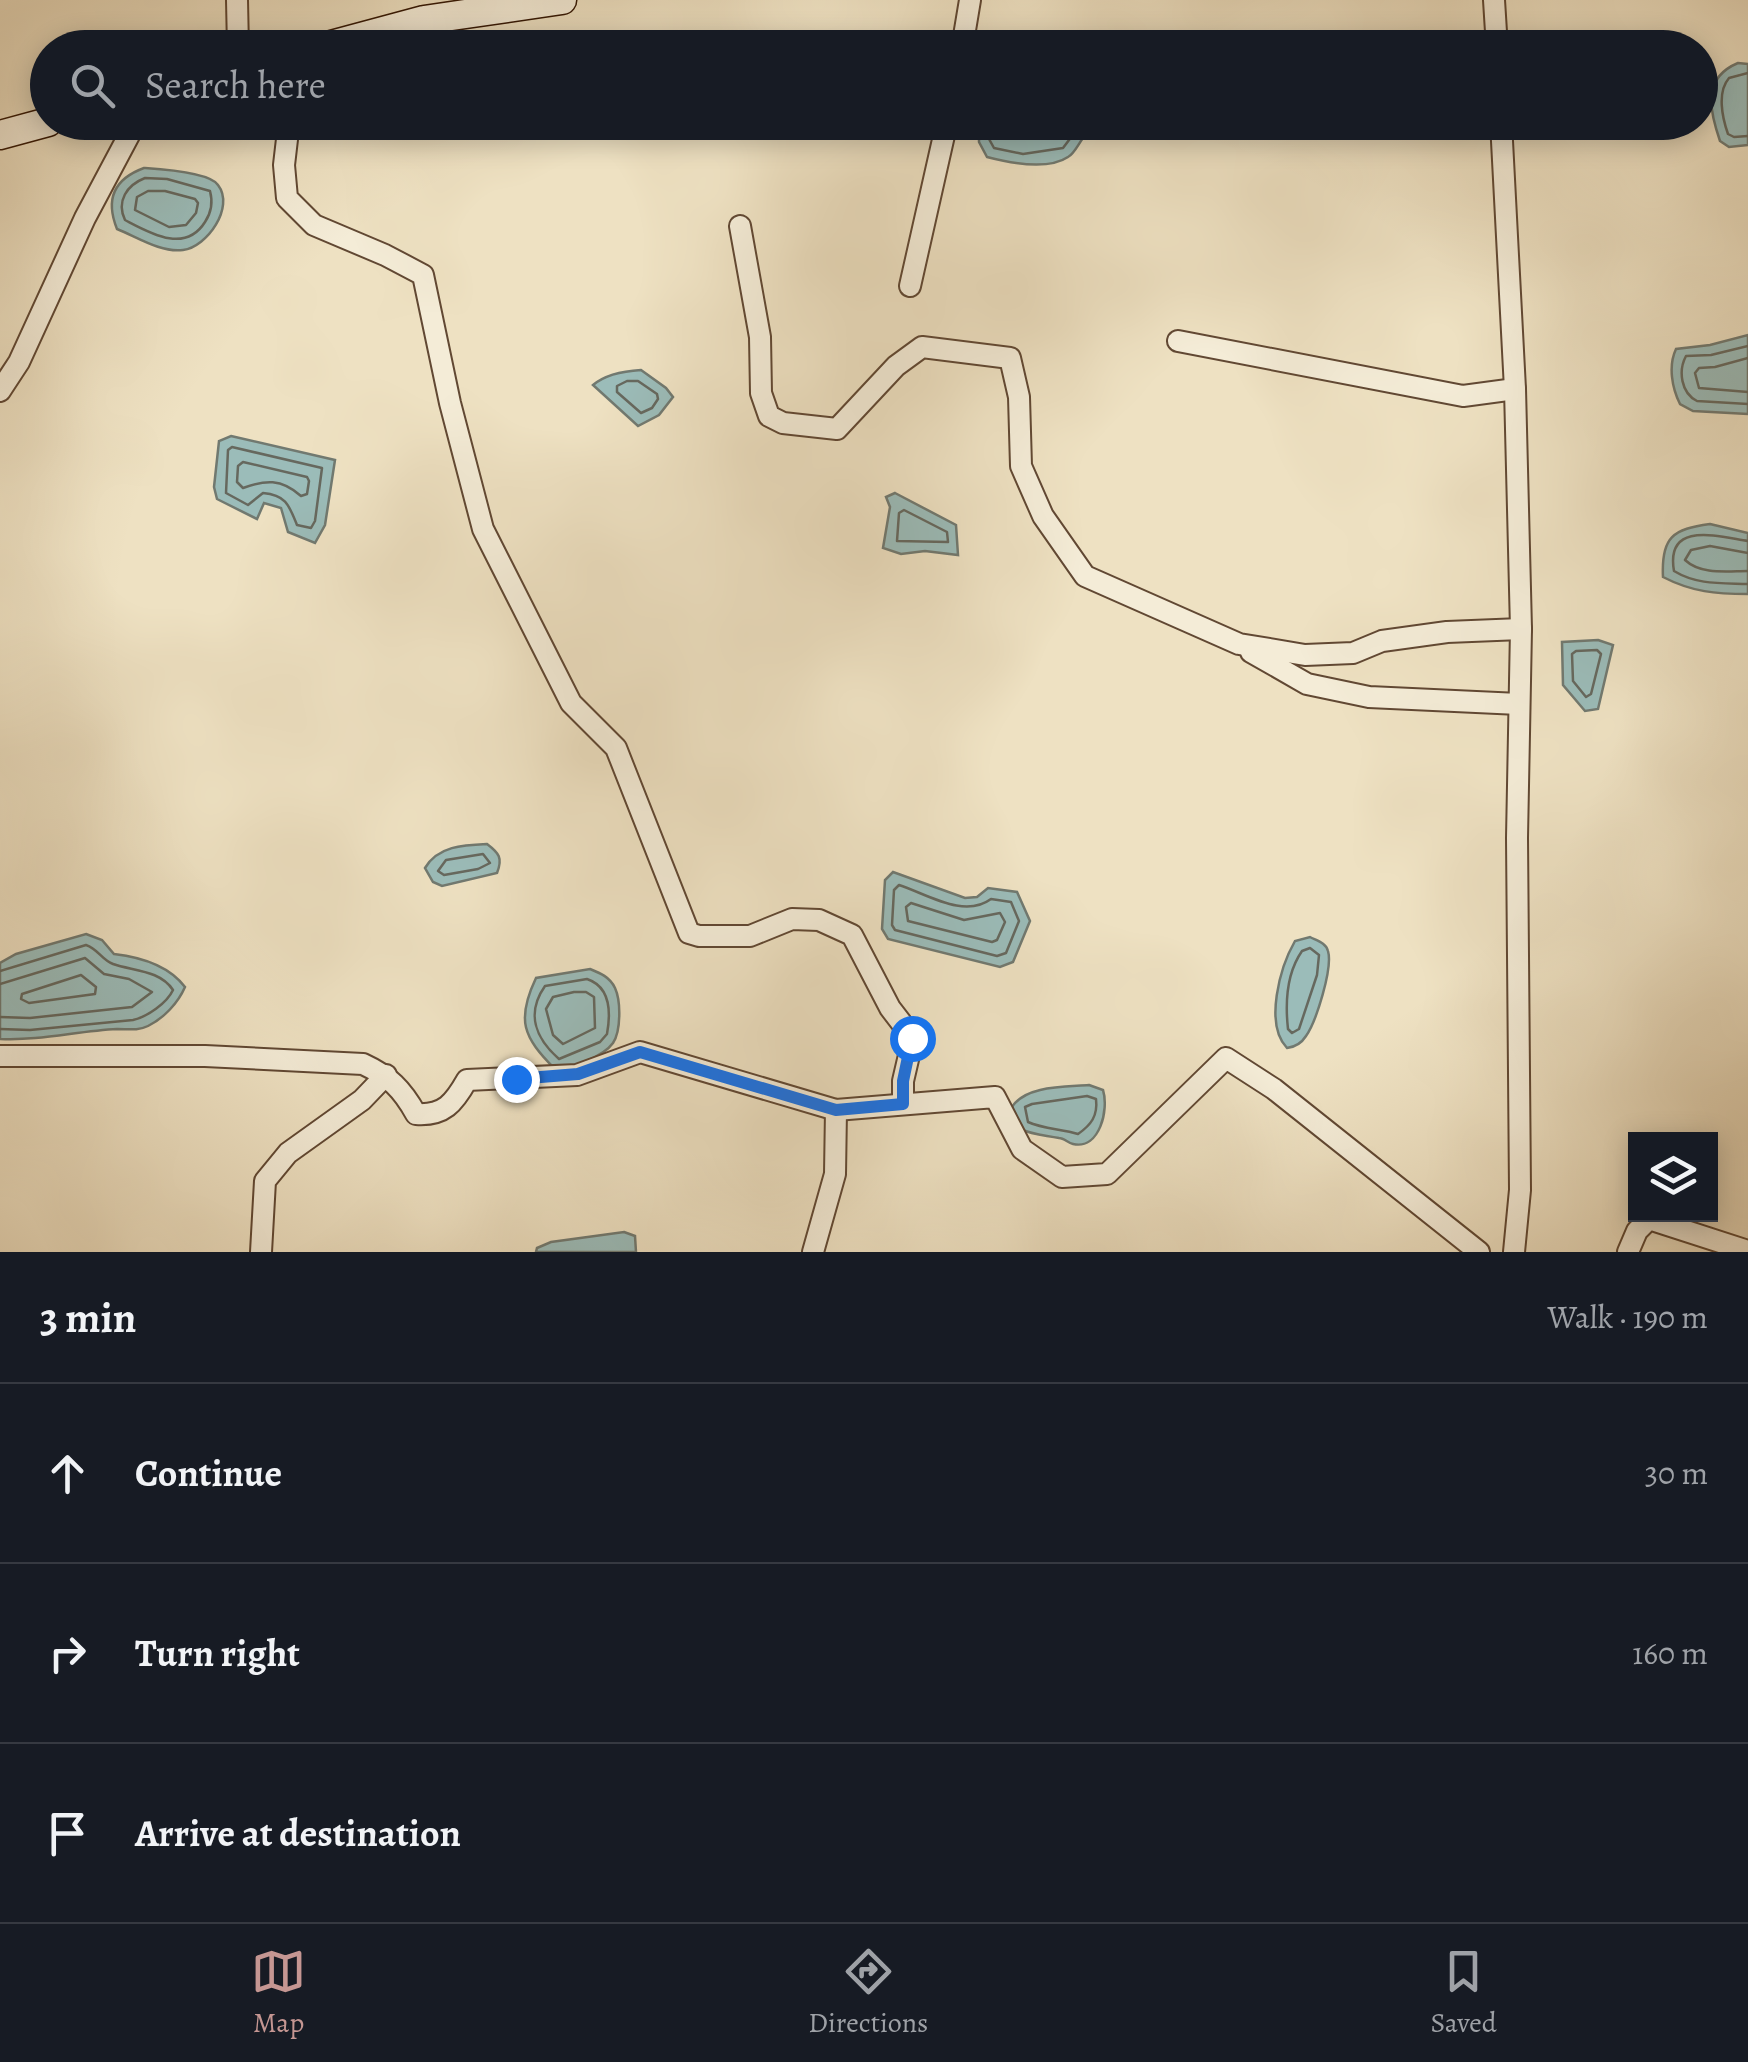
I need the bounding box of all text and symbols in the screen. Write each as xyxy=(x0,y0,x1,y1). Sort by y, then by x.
search box xyxy=(30,30,1718,140)
icon: search xyxy=(65,58,120,113)
text: Search here xyxy=(145,59,326,111)
route start xyxy=(890,1016,936,1062)
route end xyxy=(494,1057,540,1103)
map controls xyxy=(1628,1132,1718,1222)
button: layers xyxy=(1628,1132,1718,1222)
text: 3 min xyxy=(40,1289,136,1346)
text: Walk · 190 m xyxy=(1548,1295,1708,1339)
icon: ahead xyxy=(40,1446,95,1501)
text: Continue xyxy=(135,1447,282,1499)
text: 30 m xyxy=(1645,1451,1708,1495)
icon: right xyxy=(40,1626,95,1681)
text: Turn right xyxy=(135,1627,300,1679)
text: 160 m xyxy=(1632,1631,1708,1675)
icon: arrive xyxy=(40,1806,95,1861)
text: Arrive at destination xyxy=(135,1807,461,1859)
tab: Map xyxy=(251,1944,306,2042)
tab: Directions xyxy=(808,1944,928,2042)
tab: Saved xyxy=(1431,1944,1497,2042)

